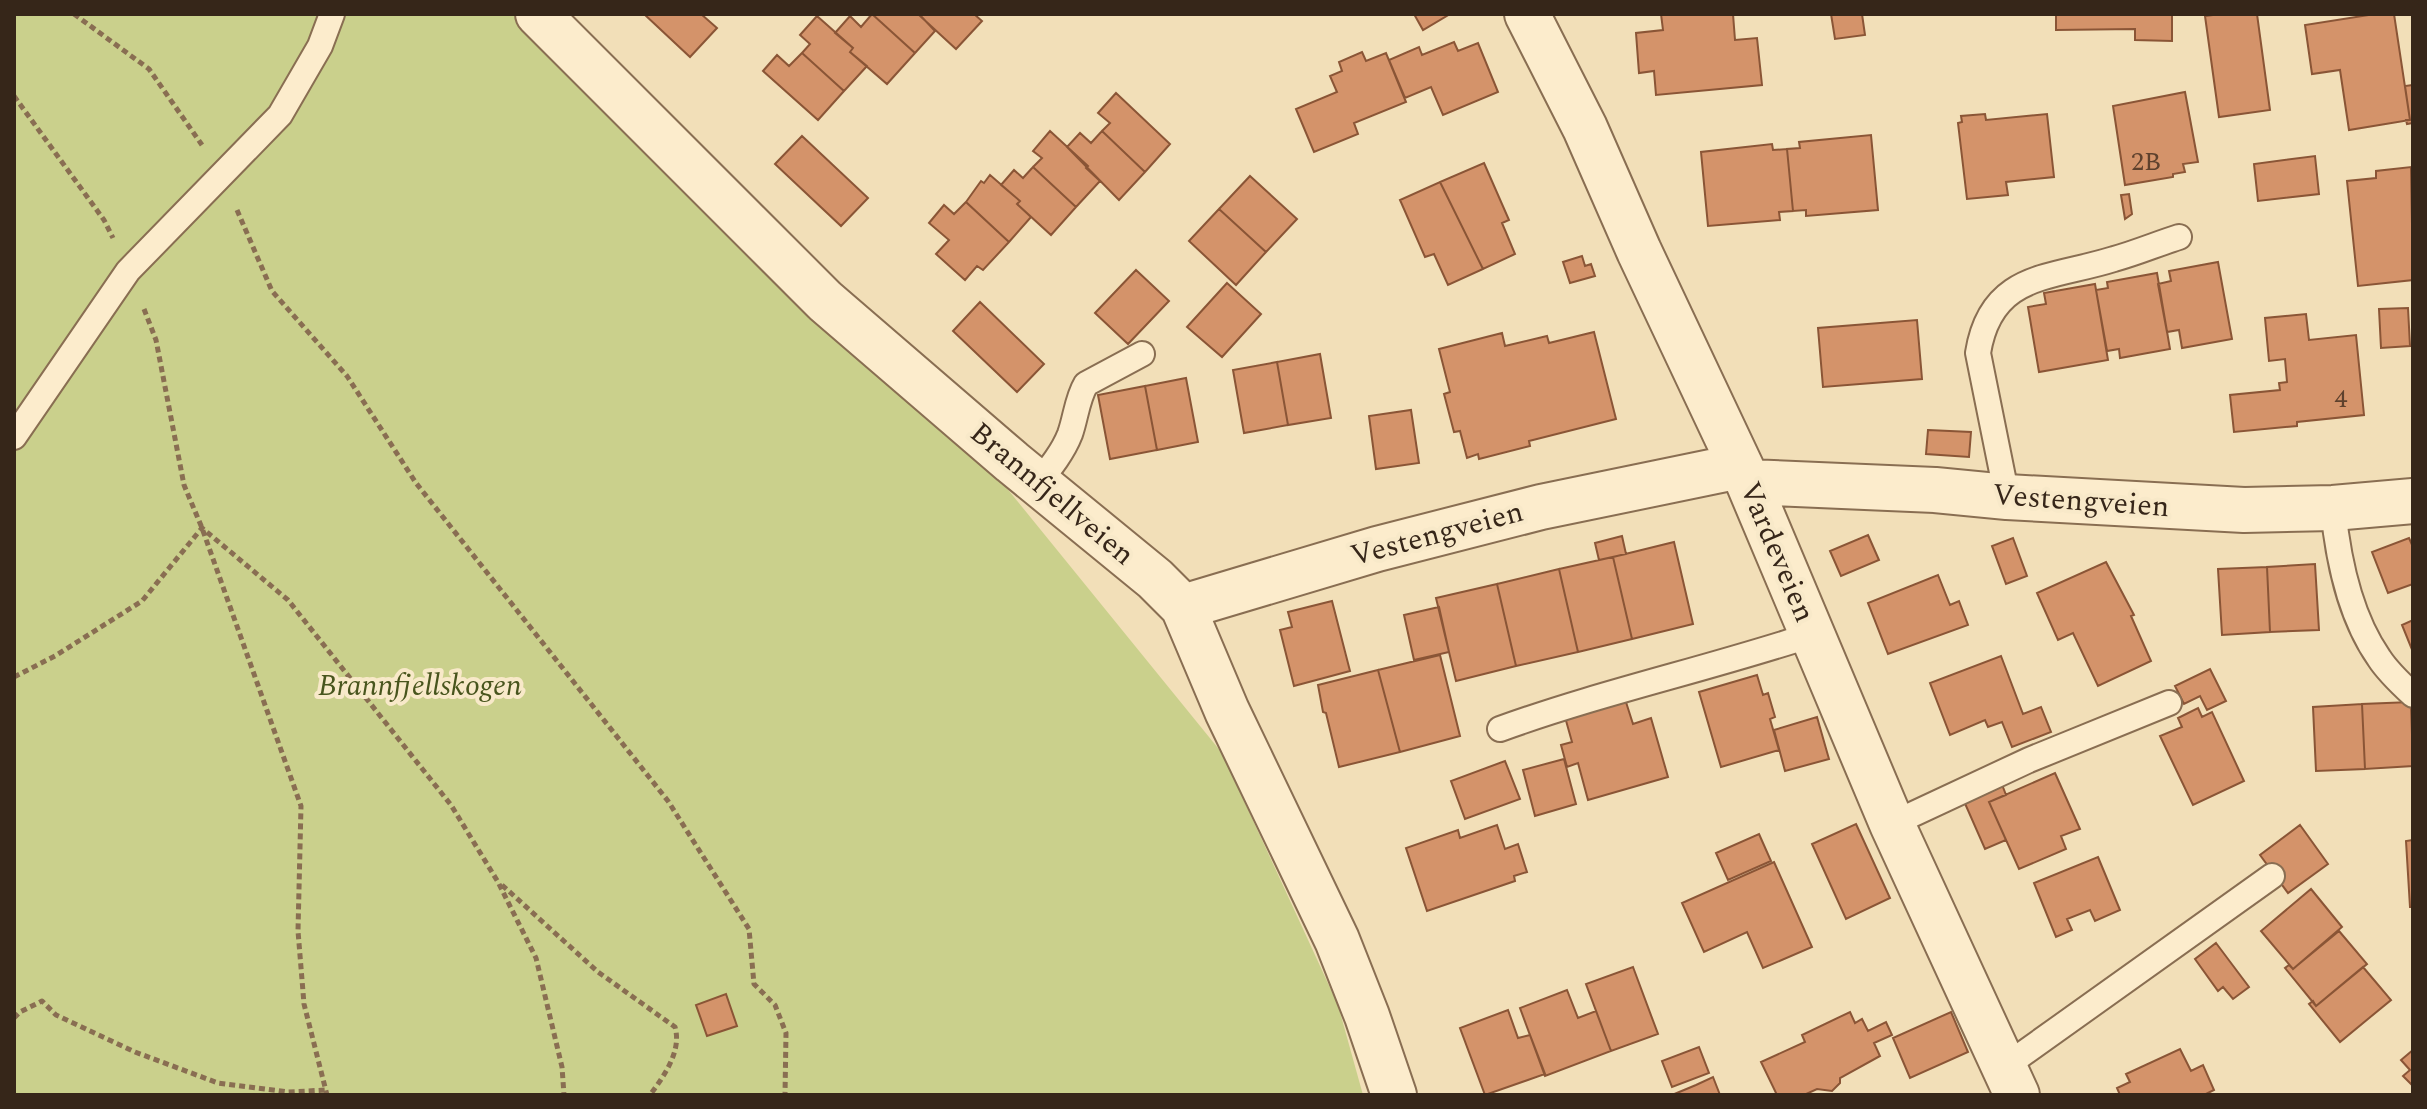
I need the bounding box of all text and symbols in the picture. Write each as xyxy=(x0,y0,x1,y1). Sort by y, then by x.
house number: 2B xyxy=(2131,142,2161,182)
house number: 4 xyxy=(2334,379,2348,419)
street label: Brannfjellveien xyxy=(959,411,1145,577)
street label: Vestengveien xyxy=(1991,472,2171,530)
street label: Vardeveien xyxy=(1727,474,1827,630)
street label: Vestengveien xyxy=(1346,489,1528,579)
park label: Brannfjellskogen xyxy=(318,663,522,709)

